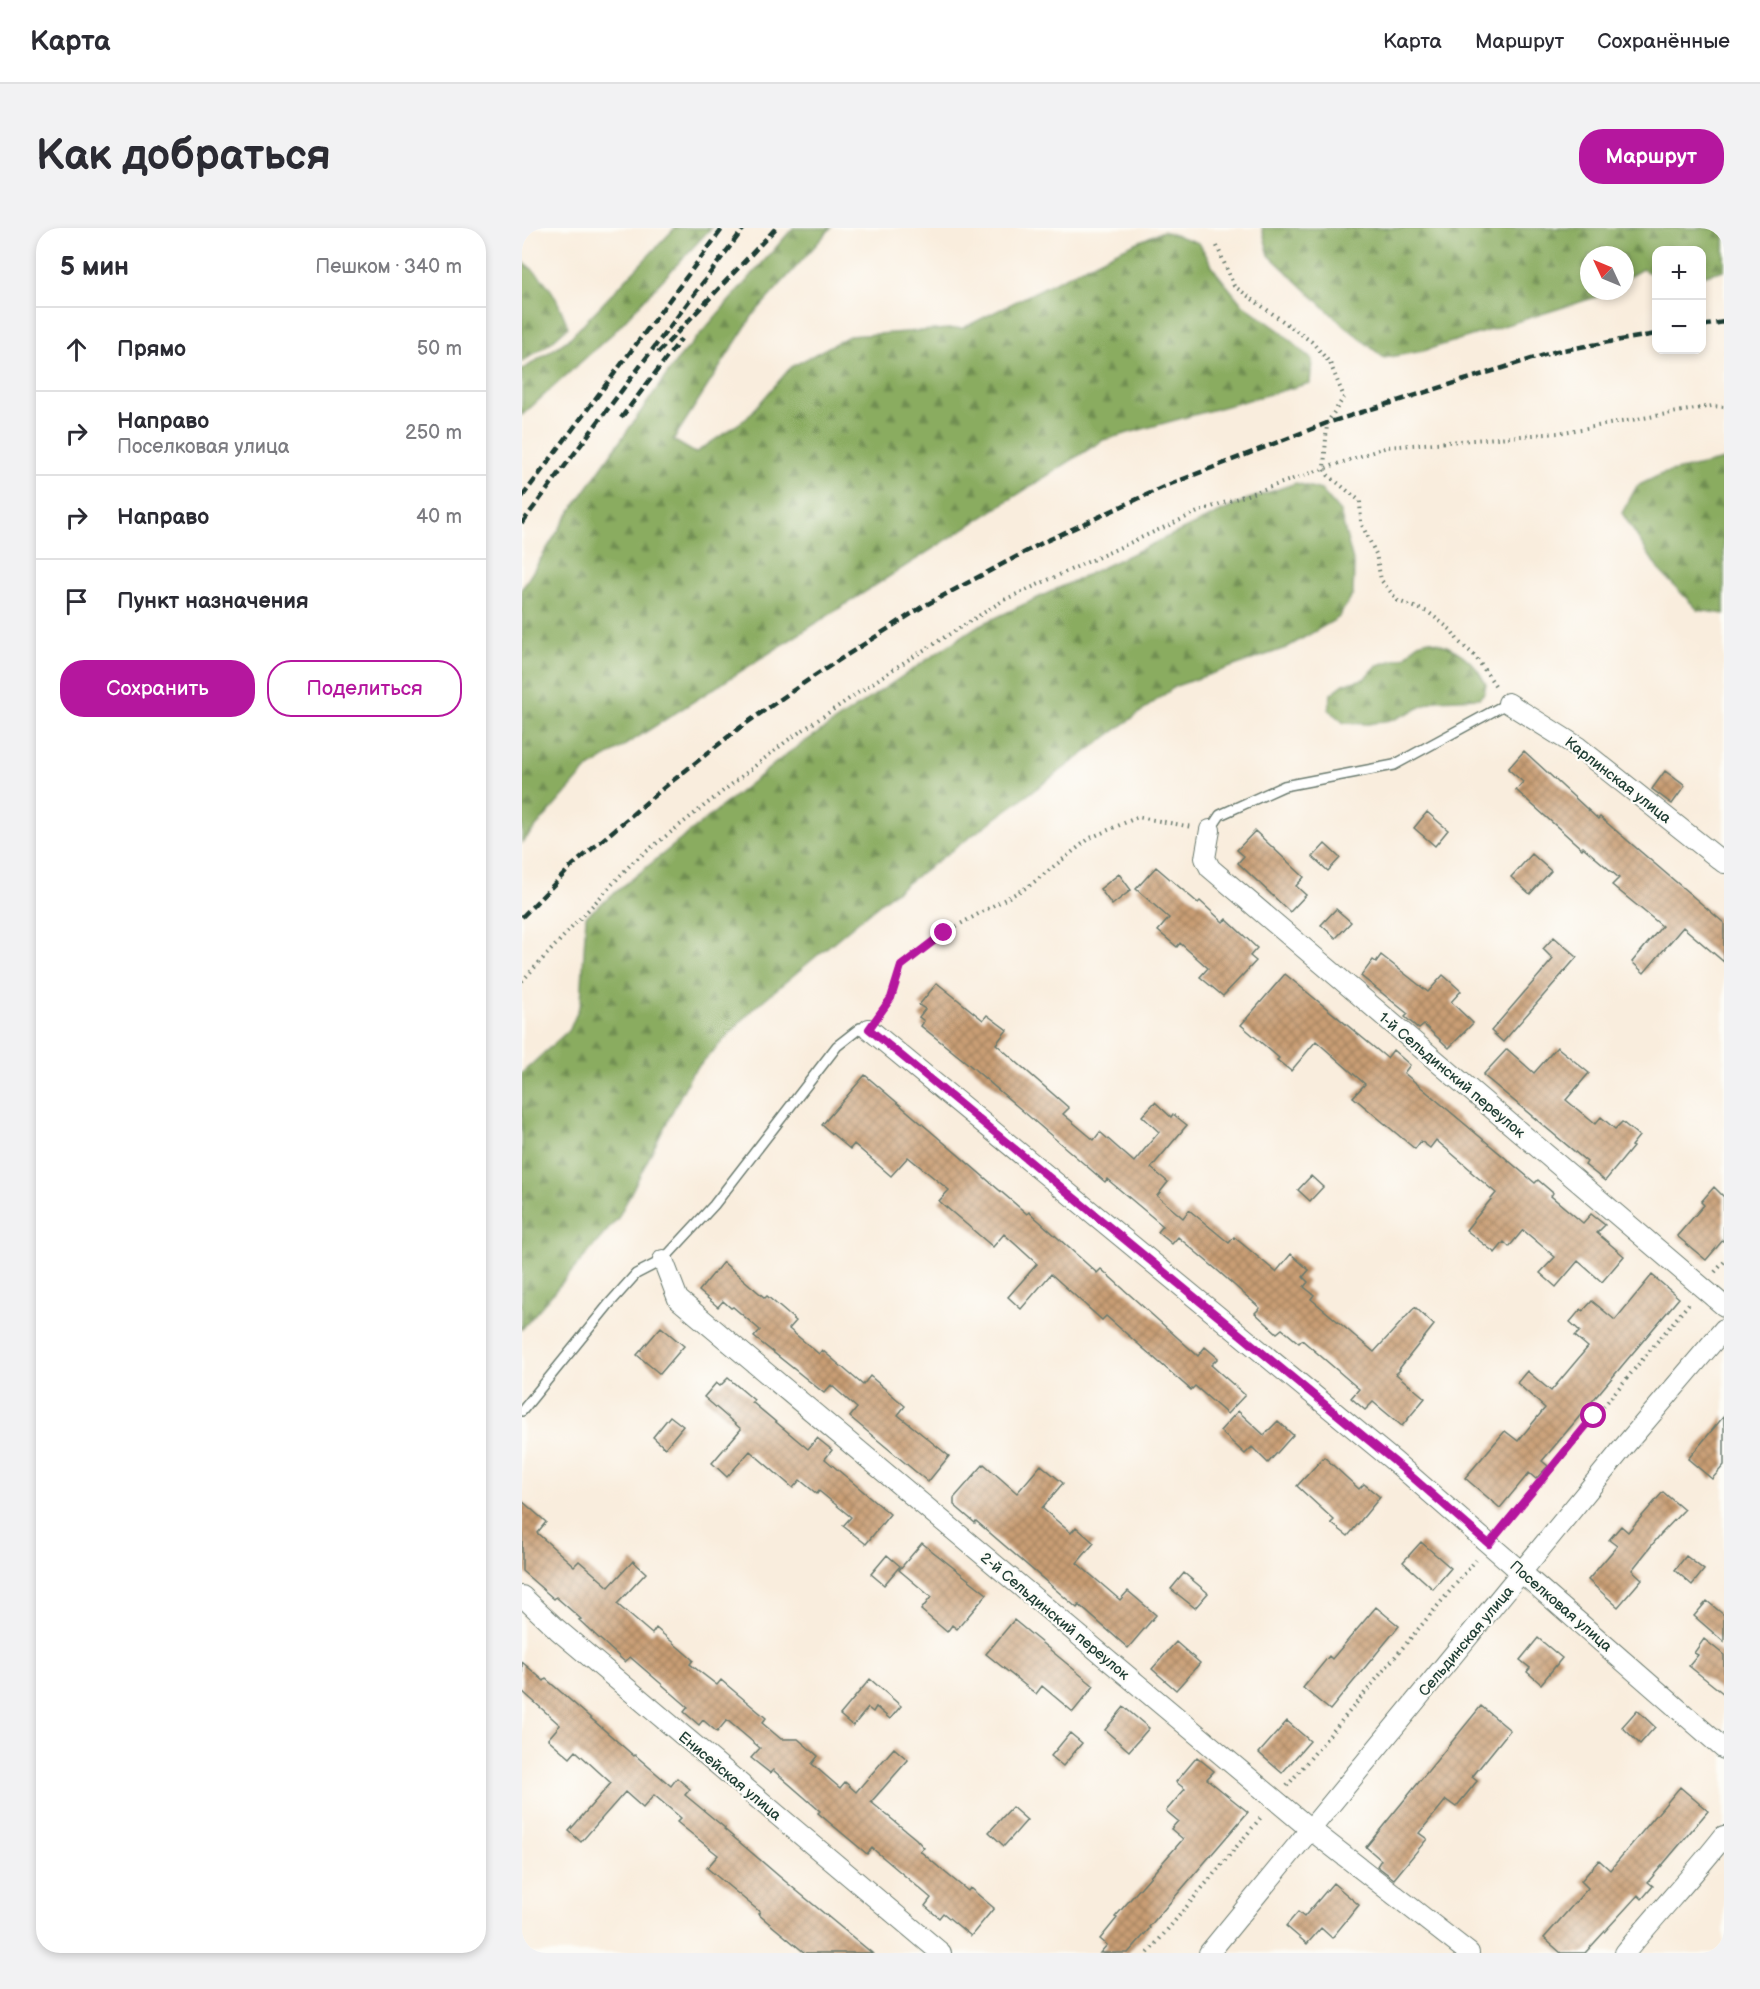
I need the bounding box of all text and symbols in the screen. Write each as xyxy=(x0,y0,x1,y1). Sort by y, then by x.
text: Карта xyxy=(30,25,110,58)
text: Карта xyxy=(1383,29,1442,54)
text: Маршрут xyxy=(1475,29,1564,54)
text: Сохранённые xyxy=(1597,29,1730,54)
button: Маршрут xyxy=(1579,129,1724,184)
text: Как добраться xyxy=(36,131,331,182)
north arrow xyxy=(1580,246,1634,300)
map controls xyxy=(1652,246,1706,354)
button: + xyxy=(1652,246,1706,300)
text: 5 мин xyxy=(60,252,129,283)
text: Пешком · 340 m xyxy=(315,255,462,279)
button: − xyxy=(1652,300,1706,354)
icon: ahead xyxy=(60,333,93,366)
text: Прямо xyxy=(117,336,186,363)
text: 50 m xyxy=(417,337,462,361)
text: Направо xyxy=(117,408,209,435)
icon: right xyxy=(60,417,93,450)
text: 250 m xyxy=(405,421,462,445)
text: Поселковая улица xyxy=(117,435,290,459)
icon: right xyxy=(60,501,93,534)
text: Направо xyxy=(117,504,209,531)
text: 40 m xyxy=(416,505,462,529)
icon: arrive xyxy=(60,585,93,618)
text: Пункт назначения xyxy=(117,588,309,615)
button: Сохранить xyxy=(60,660,255,717)
button: Поделиться xyxy=(267,660,462,717)
street label: Карлинская улица xyxy=(1561,733,1675,828)
route end xyxy=(930,919,956,945)
street label: 1-й Сельдинский переулок xyxy=(1374,1008,1529,1142)
route start xyxy=(1580,1402,1606,1428)
street label: 2-й Сельдинский переулок xyxy=(976,1548,1133,1684)
street label: Поселковая улица xyxy=(1506,1557,1616,1656)
street label: Сельдинская улица xyxy=(1415,1582,1518,1700)
street label: Енисейская улица xyxy=(674,1728,785,1825)

